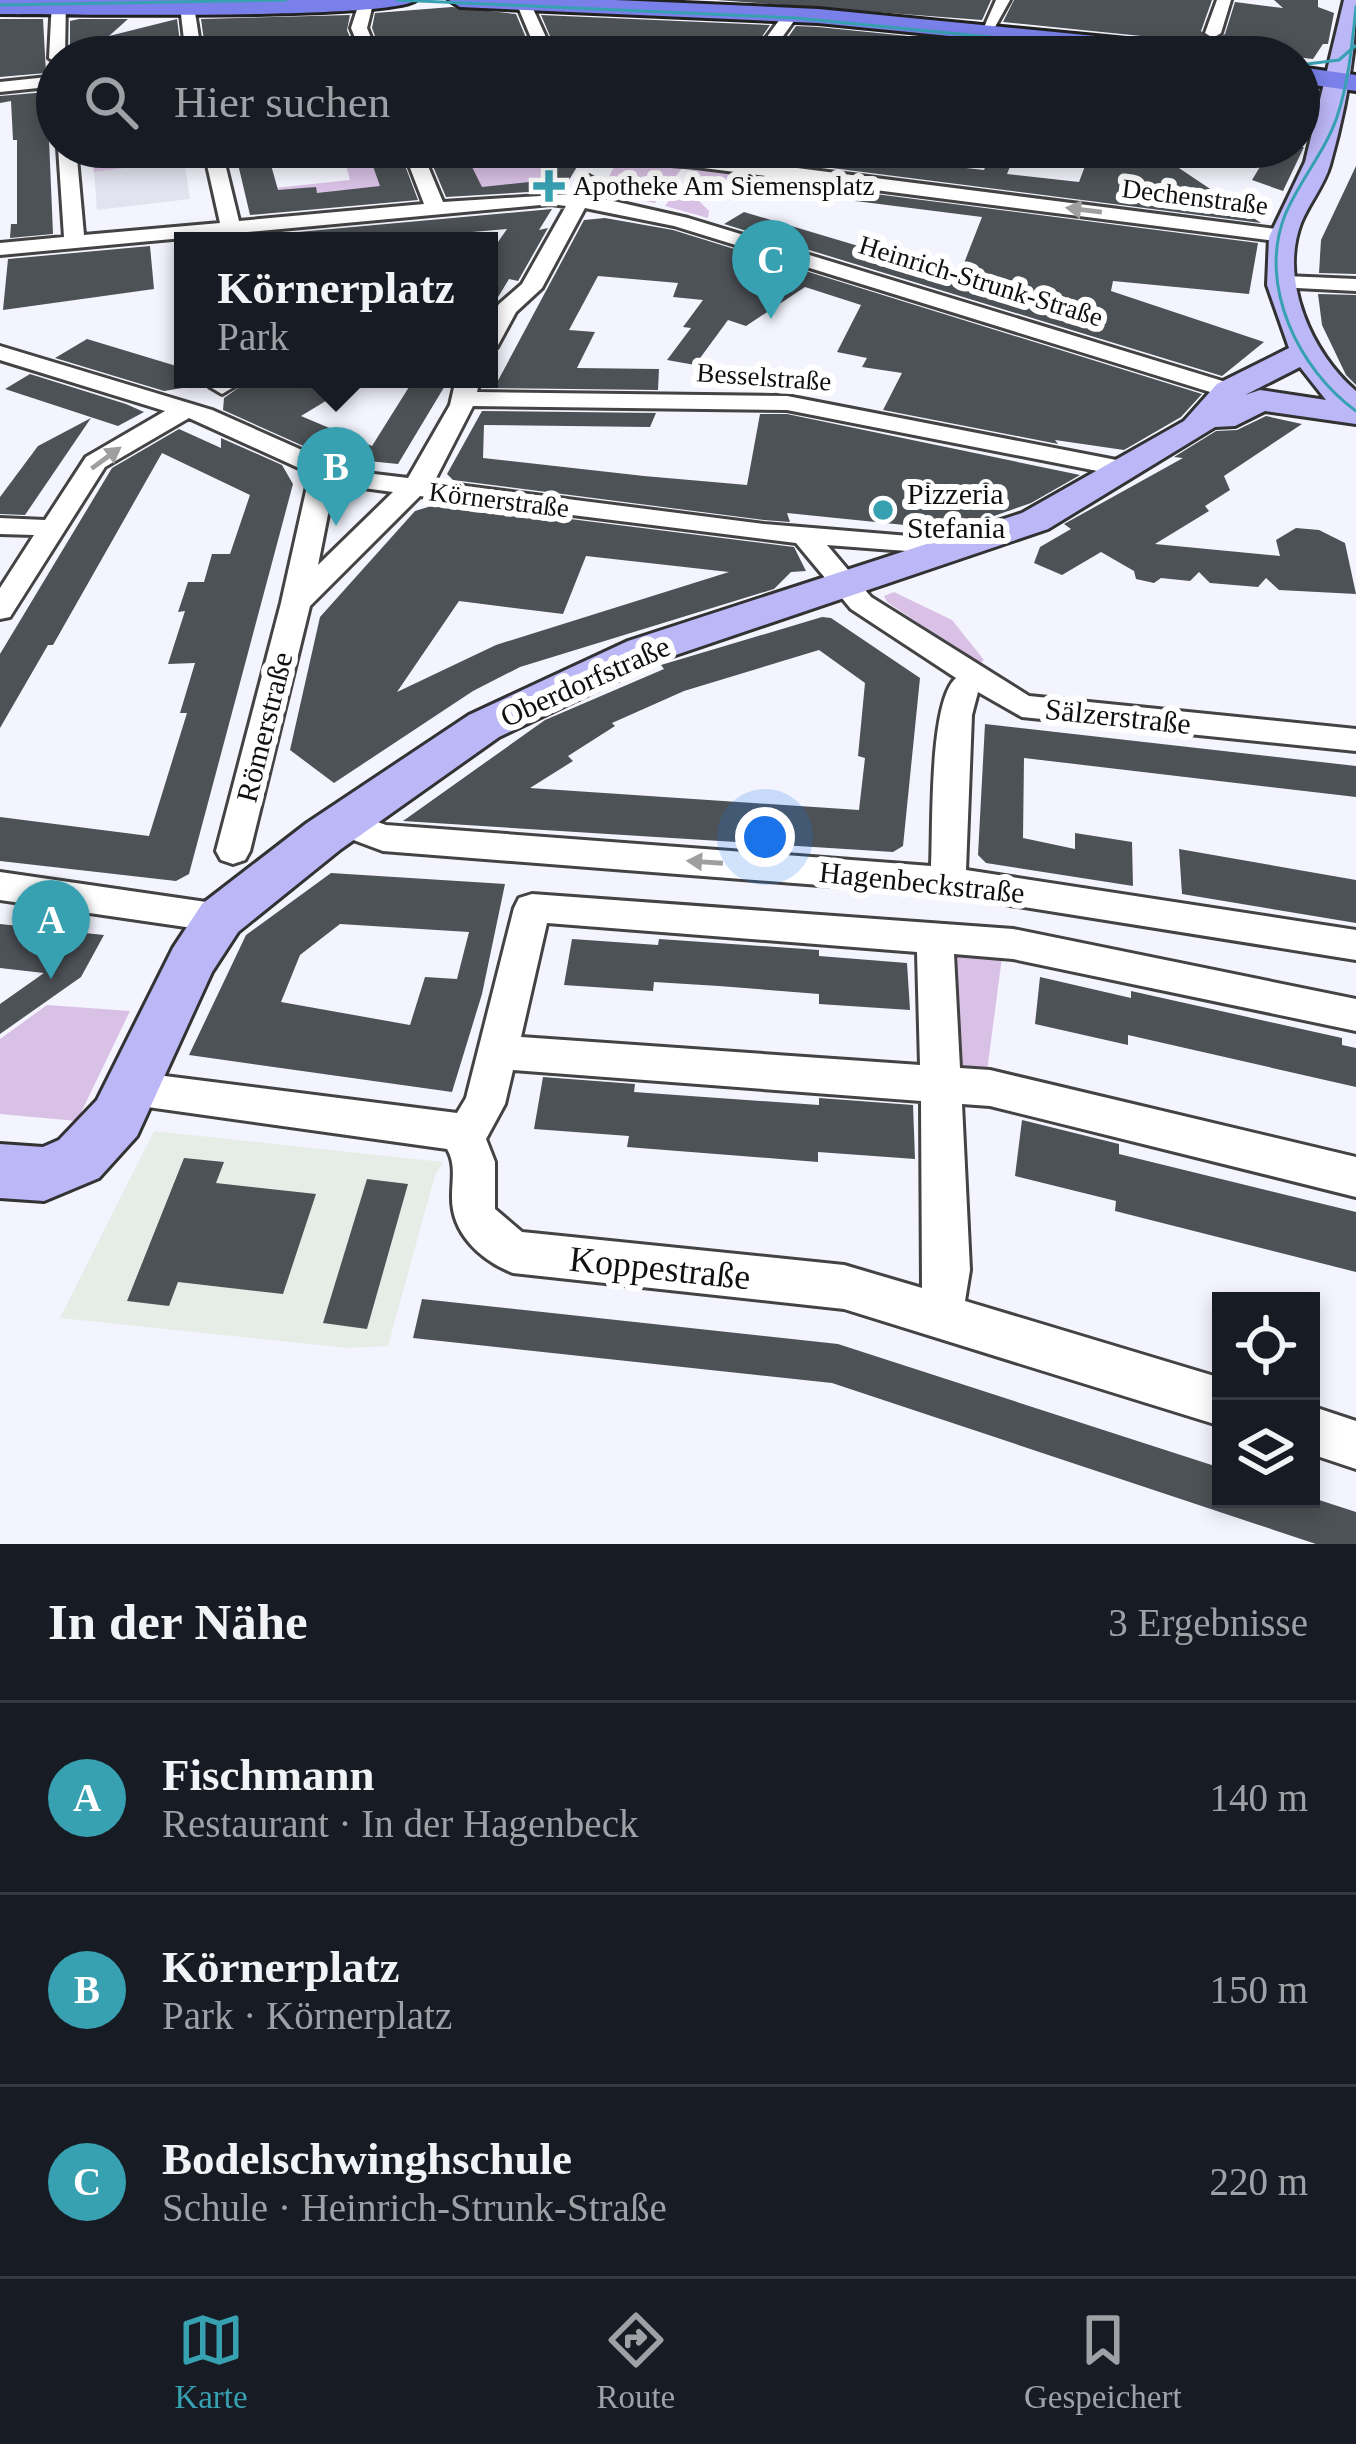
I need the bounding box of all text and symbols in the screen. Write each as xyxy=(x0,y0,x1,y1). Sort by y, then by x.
search box xyxy=(36,36,1320,168)
icon: search xyxy=(78,69,144,135)
text: Hier suchen xyxy=(174,77,390,127)
place label: Apotheke Am Siemensplatz xyxy=(573,171,874,201)
marker: Apotheke Am Siemensplatz xyxy=(536,173,562,199)
street label: Dechenstraße xyxy=(1120,173,1270,221)
one-way arrow xyxy=(1064,200,1102,219)
pin: C xyxy=(732,220,810,319)
street label: Heinrich-Strunk-Straße xyxy=(855,230,1107,332)
popup xyxy=(174,232,498,388)
text: Körnerplatz xyxy=(217,263,455,313)
text: Park xyxy=(217,315,289,358)
street label: Besselstraße xyxy=(696,357,832,397)
pin: B xyxy=(297,427,375,526)
one-way arrow xyxy=(91,447,122,471)
street label: Körnerstraße xyxy=(427,477,571,523)
place label: Pizzeria Stefania xyxy=(907,477,1005,544)
marker: Pizzeria Stefania xyxy=(870,497,896,523)
street label: Oberdorfstraße xyxy=(495,629,675,733)
street label: Römerstraße xyxy=(229,649,299,805)
street label: Sälzerstraße xyxy=(1043,692,1193,740)
your location xyxy=(735,807,795,867)
one-way arrow xyxy=(686,853,723,872)
street label: Hagenbeckstraße xyxy=(818,855,1026,909)
pin: A xyxy=(12,880,90,979)
street label: Koppestraße xyxy=(567,1239,753,1297)
map controls xyxy=(1212,1292,1320,1508)
button: locate xyxy=(1212,1292,1320,1400)
button: layers xyxy=(1212,1400,1320,1508)
text: In der Nähe xyxy=(48,1594,308,1650)
text: 3 Ergebnisse xyxy=(1108,1601,1308,1644)
text: Fischmann xyxy=(162,1750,375,1800)
text: A xyxy=(73,1776,101,1819)
text: 140 m xyxy=(1209,1776,1308,1819)
text: Restaurant · In der Hagenbeck xyxy=(162,1802,638,1845)
text: Körnerplatz xyxy=(162,1942,399,1992)
text: B xyxy=(74,1968,100,2011)
text: 150 m xyxy=(1209,1968,1308,2011)
text: Park · Körnerplatz xyxy=(162,1994,452,2037)
text: Bodelschwinghschule xyxy=(162,2134,572,2184)
text: C xyxy=(73,2160,101,2203)
text: 220 m xyxy=(1209,2160,1308,2203)
text: Schule · Heinrich-Strunk-Straße xyxy=(162,2186,667,2229)
tab: Karte xyxy=(174,2307,248,2416)
tab: Route xyxy=(596,2307,675,2416)
tab: Gespeichert xyxy=(1024,2307,1182,2416)

